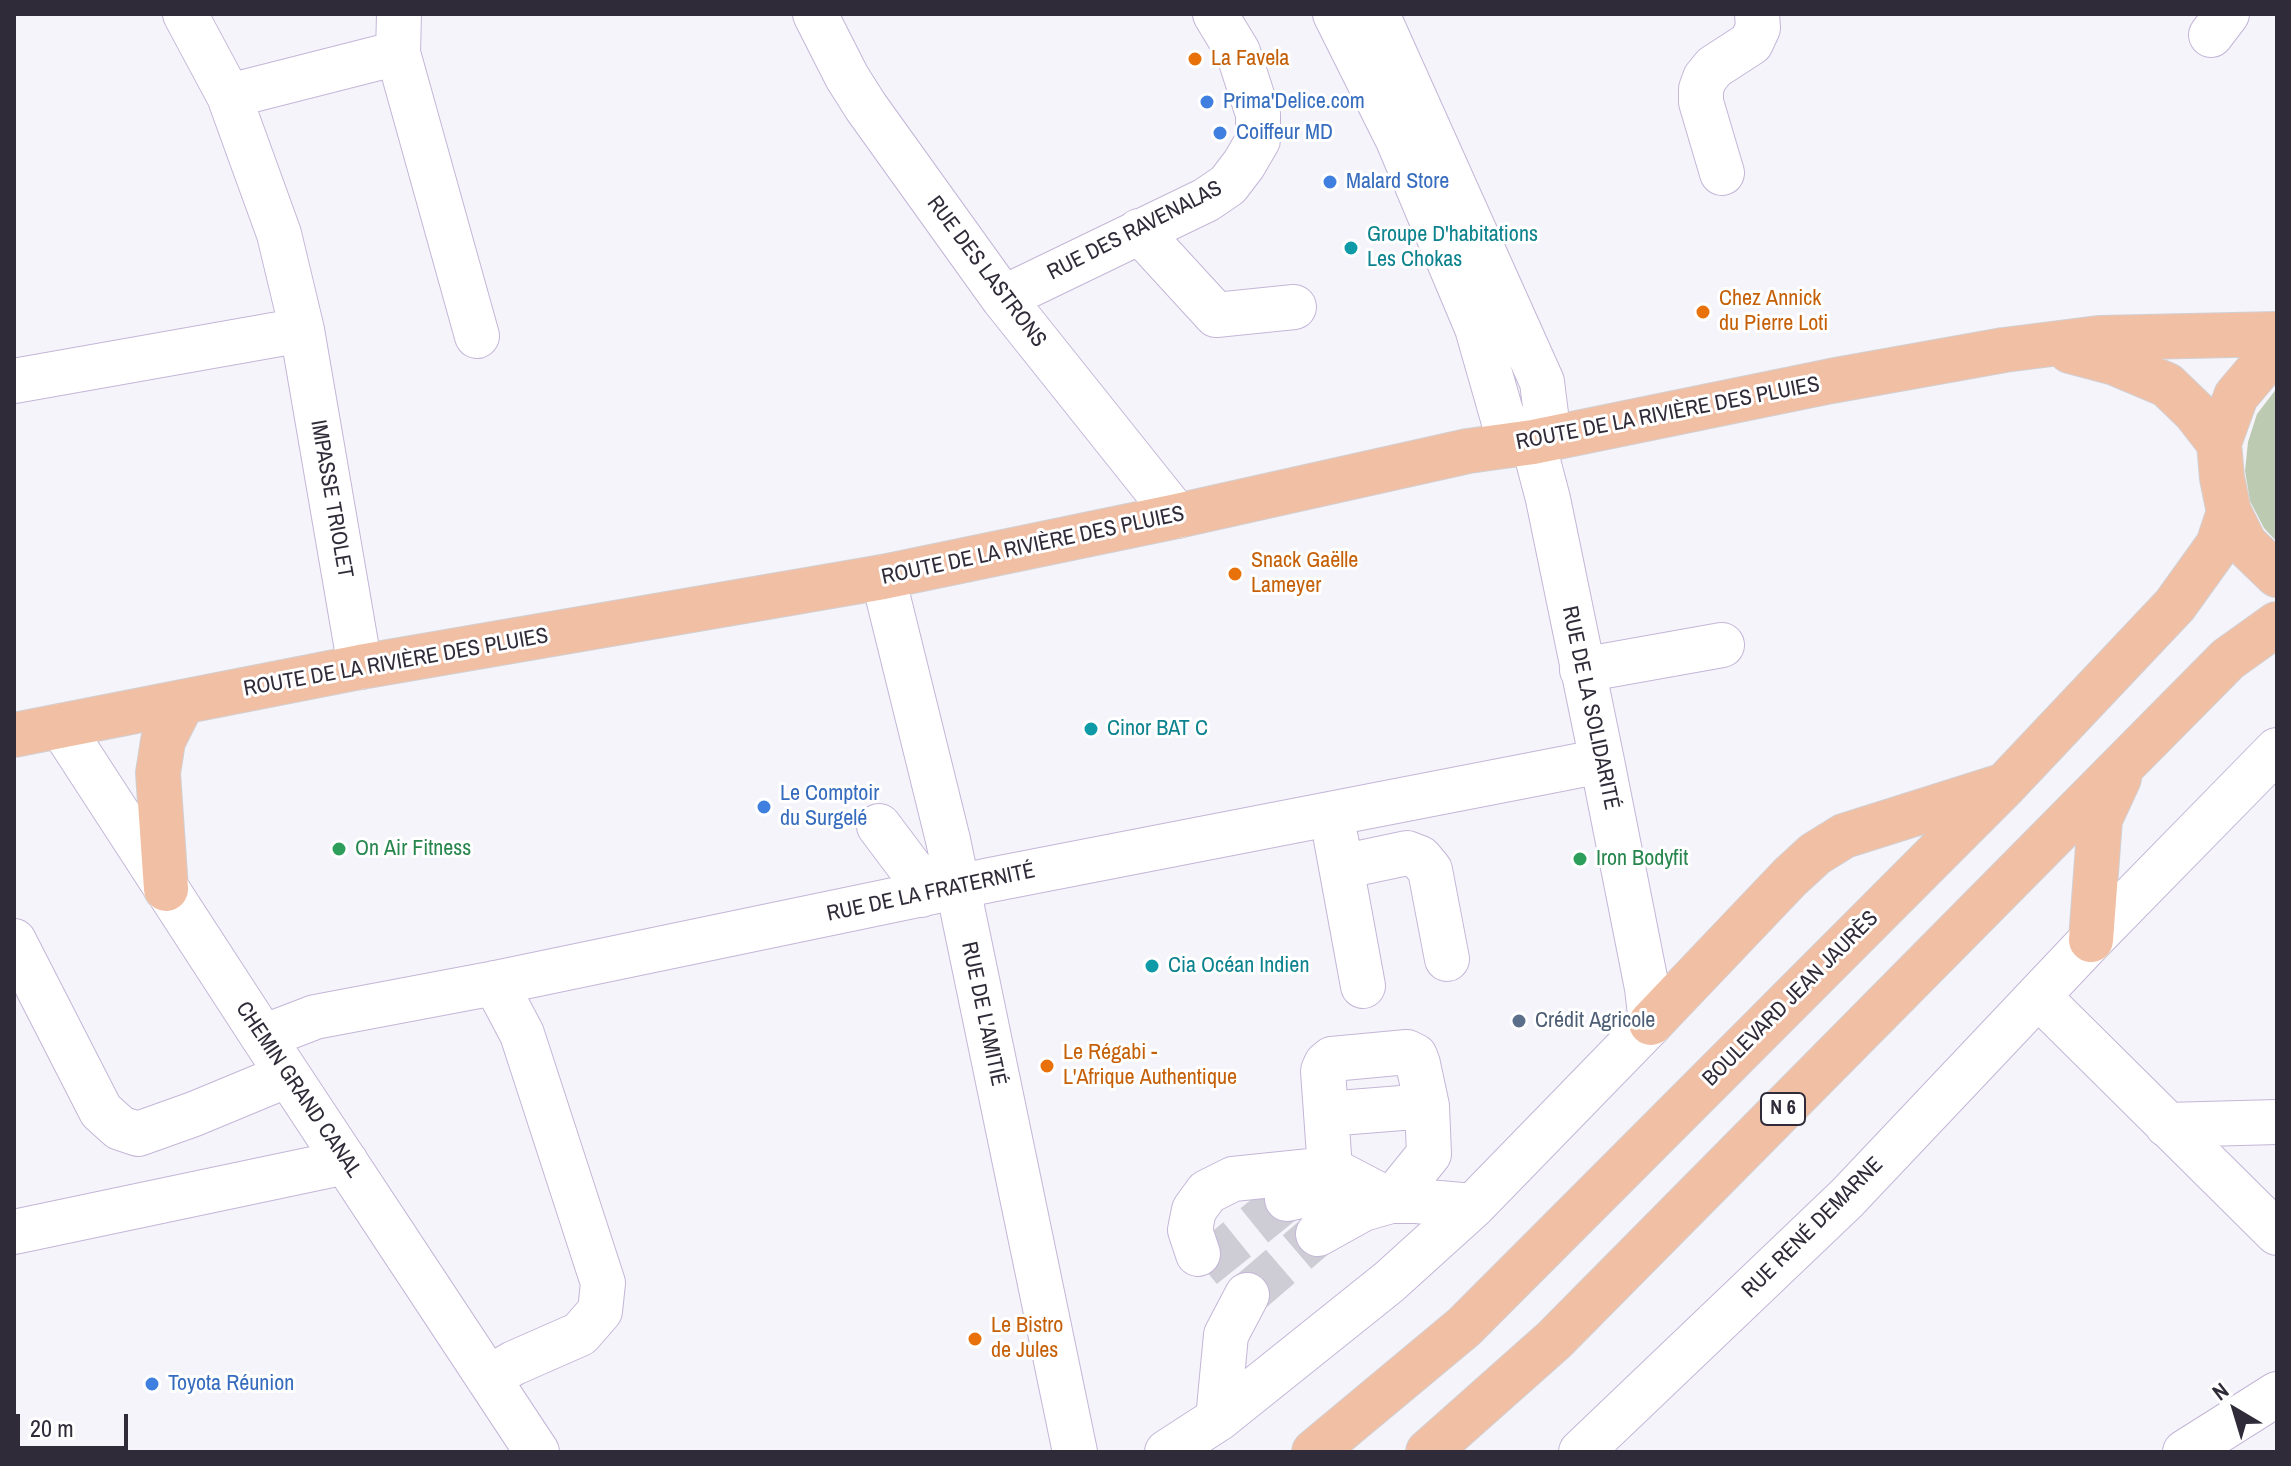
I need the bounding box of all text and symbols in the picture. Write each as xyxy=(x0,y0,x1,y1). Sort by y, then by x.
place label: La Favela xyxy=(1211,46,1289,72)
marker: La Favela xyxy=(1186,50,1204,68)
place label: Prima'Delice.com xyxy=(1223,89,1365,115)
marker: Prima'Delice.com xyxy=(1198,93,1216,111)
place label: Coiffeur MD xyxy=(1236,120,1333,146)
marker: Coiffeur MD xyxy=(1211,124,1229,142)
place label: Malard Store xyxy=(1346,169,1449,195)
marker: Malard Store xyxy=(1321,173,1339,191)
street label: RUE DES RAVENALAS xyxy=(1043,176,1227,286)
street label: RUE DES LASTRONS xyxy=(921,191,1051,353)
place label: Groupe D'habitations Les Chokas xyxy=(1367,222,1538,274)
marker: Groupe D'habitations Les Chokas xyxy=(1342,239,1360,257)
place label: Chez Annick du Pierre Loti xyxy=(1719,286,1828,338)
marker: Chez Annick du Pierre Loti xyxy=(1694,303,1712,321)
street label: ROUTE DE LA RIVIÈRE DES PLUIES xyxy=(1514,372,1822,456)
street label: IMPASSE TRIOLET xyxy=(304,418,358,580)
street label: ROUTE DE LA RIVIÈRE DES PLUIES xyxy=(879,501,1187,591)
place label: Snack Gaëlle Lameyer xyxy=(1251,548,1358,600)
marker: Snack Gaëlle Lameyer xyxy=(1226,565,1244,583)
street label: RUE DE LA SOLIDARITÉ xyxy=(1556,604,1624,812)
street label: ROUTE DE LA RIVIÈRE DES PLUIES xyxy=(242,623,550,703)
place label: Cinor BAT C xyxy=(1107,716,1208,742)
marker: Cinor BAT C xyxy=(1082,720,1100,738)
place label: Le Comptoir du Surgelé xyxy=(780,781,879,832)
marker: Le Comptoir du Surgelé xyxy=(755,798,773,816)
place label: On Air Fitness xyxy=(355,836,471,862)
marker: On Air Fitness xyxy=(330,840,348,858)
place label: Iron Bodyfit xyxy=(1596,846,1688,872)
marker: Iron Bodyfit xyxy=(1571,850,1589,868)
street label: RUE DE LA FRATERNITÉ xyxy=(824,858,1038,928)
street label: BOULEVARD JEAN JAURÈS xyxy=(1698,906,1884,1092)
street label: RUE DE L'AMITIÉ xyxy=(955,939,1011,1089)
place label: Cia Océan Indien xyxy=(1168,953,1309,979)
marker: Cia Océan Indien xyxy=(1143,957,1161,975)
street label: CHEMIN GRAND CANAL xyxy=(229,997,367,1183)
place label: Crédit Agricole xyxy=(1535,1008,1655,1034)
marker: Crédit Agricole xyxy=(1510,1012,1528,1030)
place label: Le Régabi - L'Afrique Authentique xyxy=(1063,1040,1237,1092)
marker: Le Régabi - L'Afrique Authentique xyxy=(1038,1057,1056,1075)
road number: N 6 xyxy=(1761,1093,1805,1125)
street label: RUE RENÉ DEMARNE xyxy=(1737,1152,1889,1304)
place label: Le Bistro de Jules xyxy=(991,1313,1063,1364)
marker: Le Bistro de Jules xyxy=(966,1330,984,1348)
north arrow xyxy=(2195,1370,2275,1450)
place label: Toyota Réunion xyxy=(168,1371,294,1397)
marker: Toyota Réunion xyxy=(143,1375,161,1393)
text: N xyxy=(2206,1375,2235,1407)
scale bar xyxy=(20,1398,132,1448)
text: 20 m xyxy=(30,1412,74,1444)

